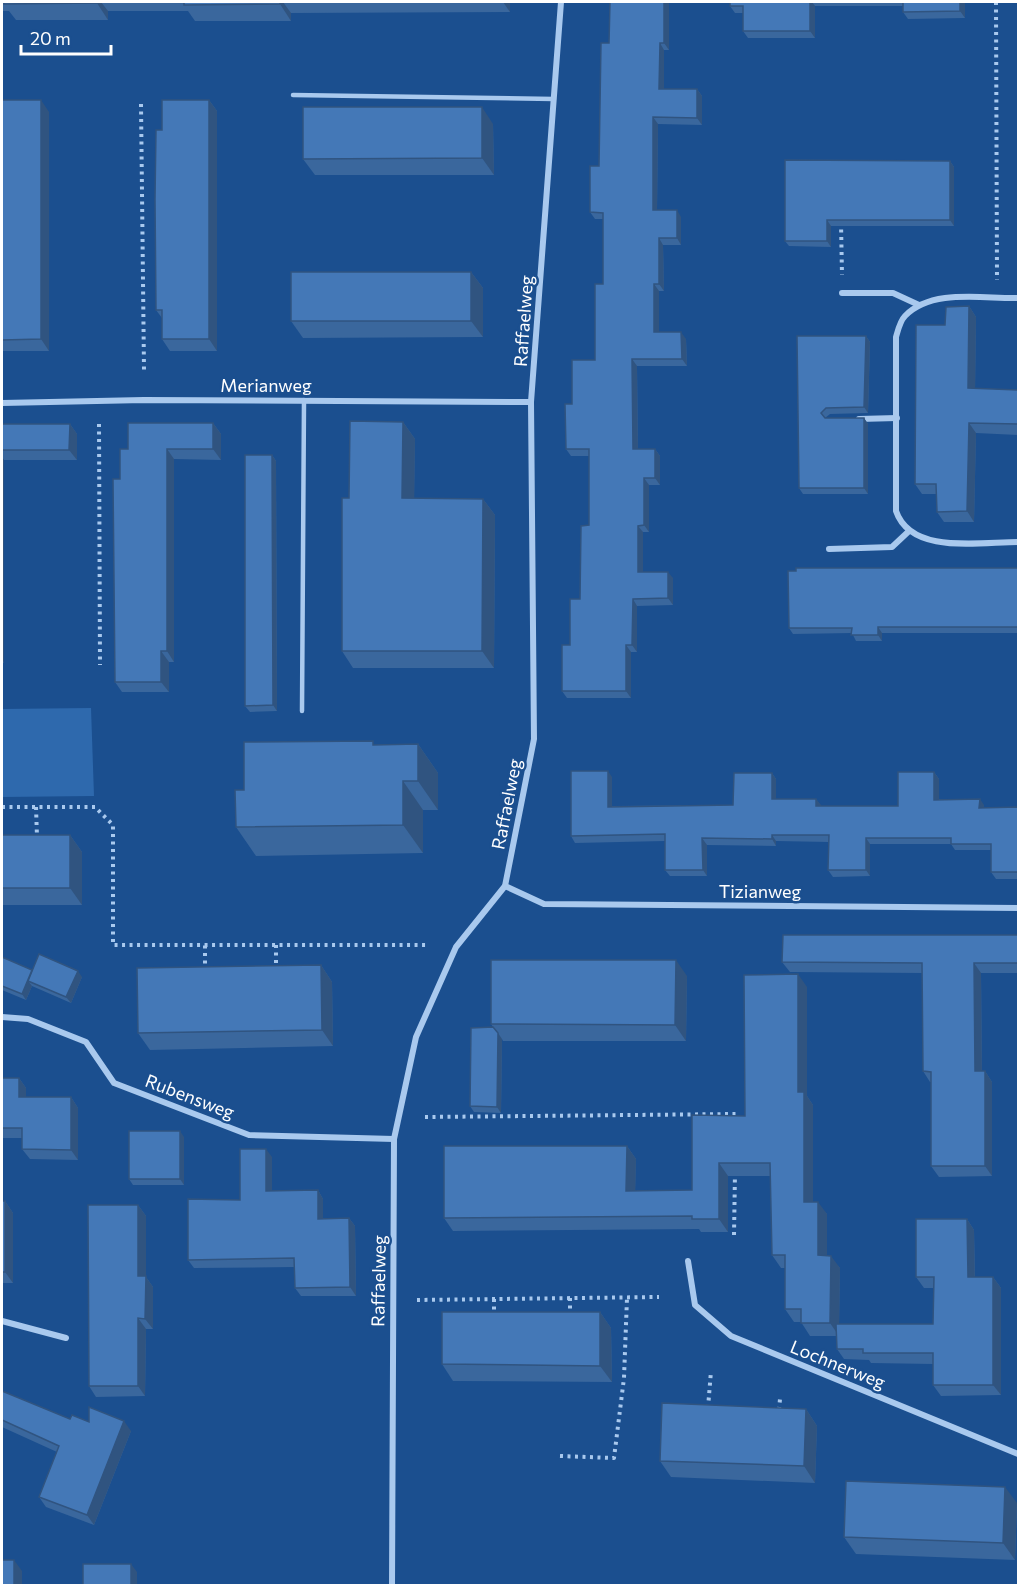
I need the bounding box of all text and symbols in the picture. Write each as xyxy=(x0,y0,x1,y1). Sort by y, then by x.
scale bar xyxy=(21,18,111,56)
text: 20 m xyxy=(30,27,71,49)
street label: Raffaelweg xyxy=(509,274,537,368)
street label: Merianweg xyxy=(220,374,312,396)
street label: Raffaelweg xyxy=(486,757,526,851)
street label: Tizianweg xyxy=(719,880,802,902)
street label: Rubensweg xyxy=(142,1069,238,1123)
street label: Raffaelweg xyxy=(366,1235,390,1327)
street label: Lochnerweg xyxy=(787,1335,889,1393)

